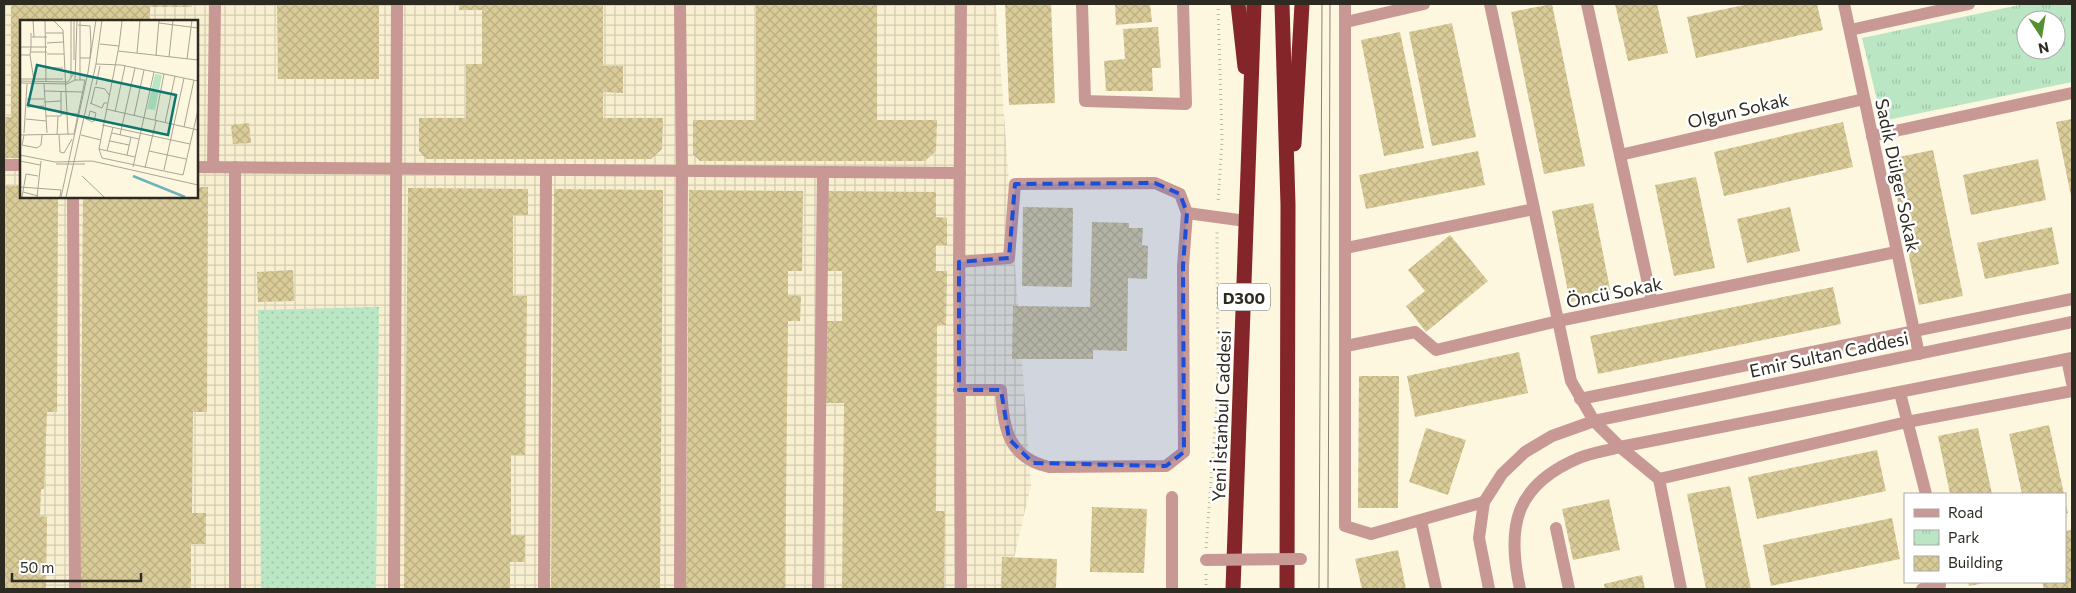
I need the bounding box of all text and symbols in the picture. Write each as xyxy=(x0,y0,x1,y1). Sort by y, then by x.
north arrow xyxy=(2016,10,2066,60)
inset map xyxy=(20,20,198,198)
text: N xyxy=(2037,39,2051,58)
street label: Olgun Sokak xyxy=(1685,88,1791,132)
street label: Sadık Dülger Sokak xyxy=(1871,96,1925,254)
street label: Öncü Sokak xyxy=(1564,272,1664,312)
road number: D300 xyxy=(1218,284,1270,310)
street label: Emir Sultan Caddesi xyxy=(1747,326,1911,382)
street label: Yeni İstanbul Caddesi xyxy=(1207,330,1235,502)
legend xyxy=(1904,493,2066,583)
text: Road xyxy=(1948,503,1983,521)
text: Park xyxy=(1948,528,1979,546)
scale bar xyxy=(12,550,141,582)
text: Building xyxy=(1948,553,2003,571)
text: 50 m xyxy=(20,558,54,576)

